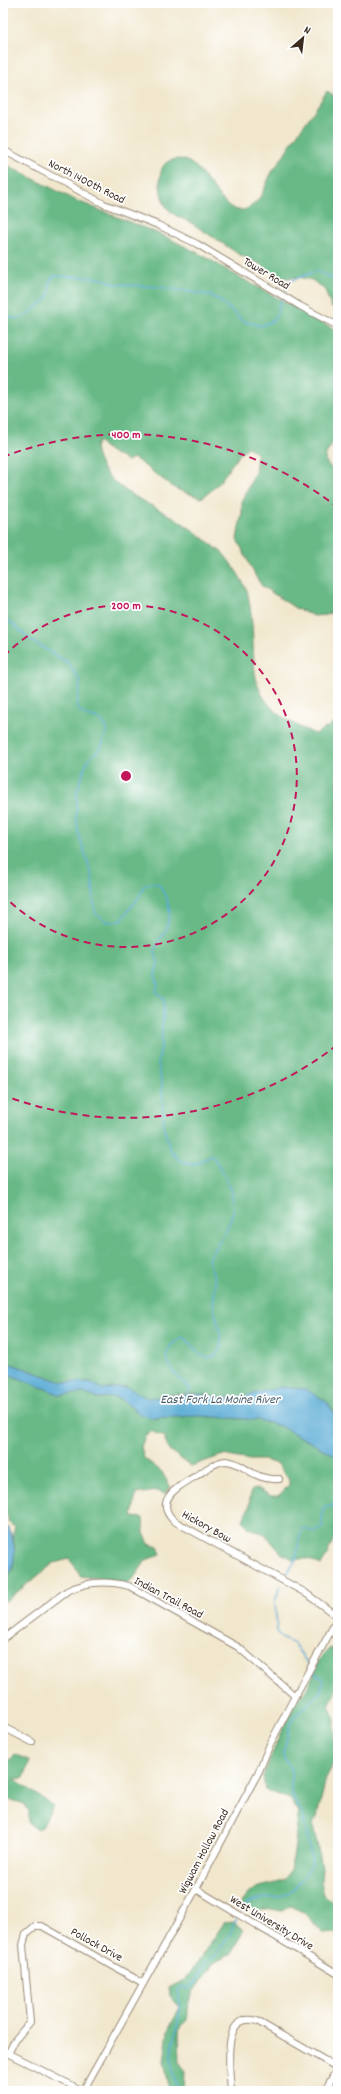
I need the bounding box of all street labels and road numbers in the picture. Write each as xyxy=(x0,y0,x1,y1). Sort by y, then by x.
street label: North 1400th Road xyxy=(45,156,128,209)
street label: Tower Road xyxy=(240,254,293,295)
street label: Hickory Bow xyxy=(178,1507,234,1548)
street label: Indian Trail Road xyxy=(131,1573,206,1624)
street label: Wigwam Hollow Road xyxy=(175,1806,234,1897)
street label: West University Drive xyxy=(226,1892,316,1955)
street label: Pollock Drive xyxy=(67,1924,126,1967)

